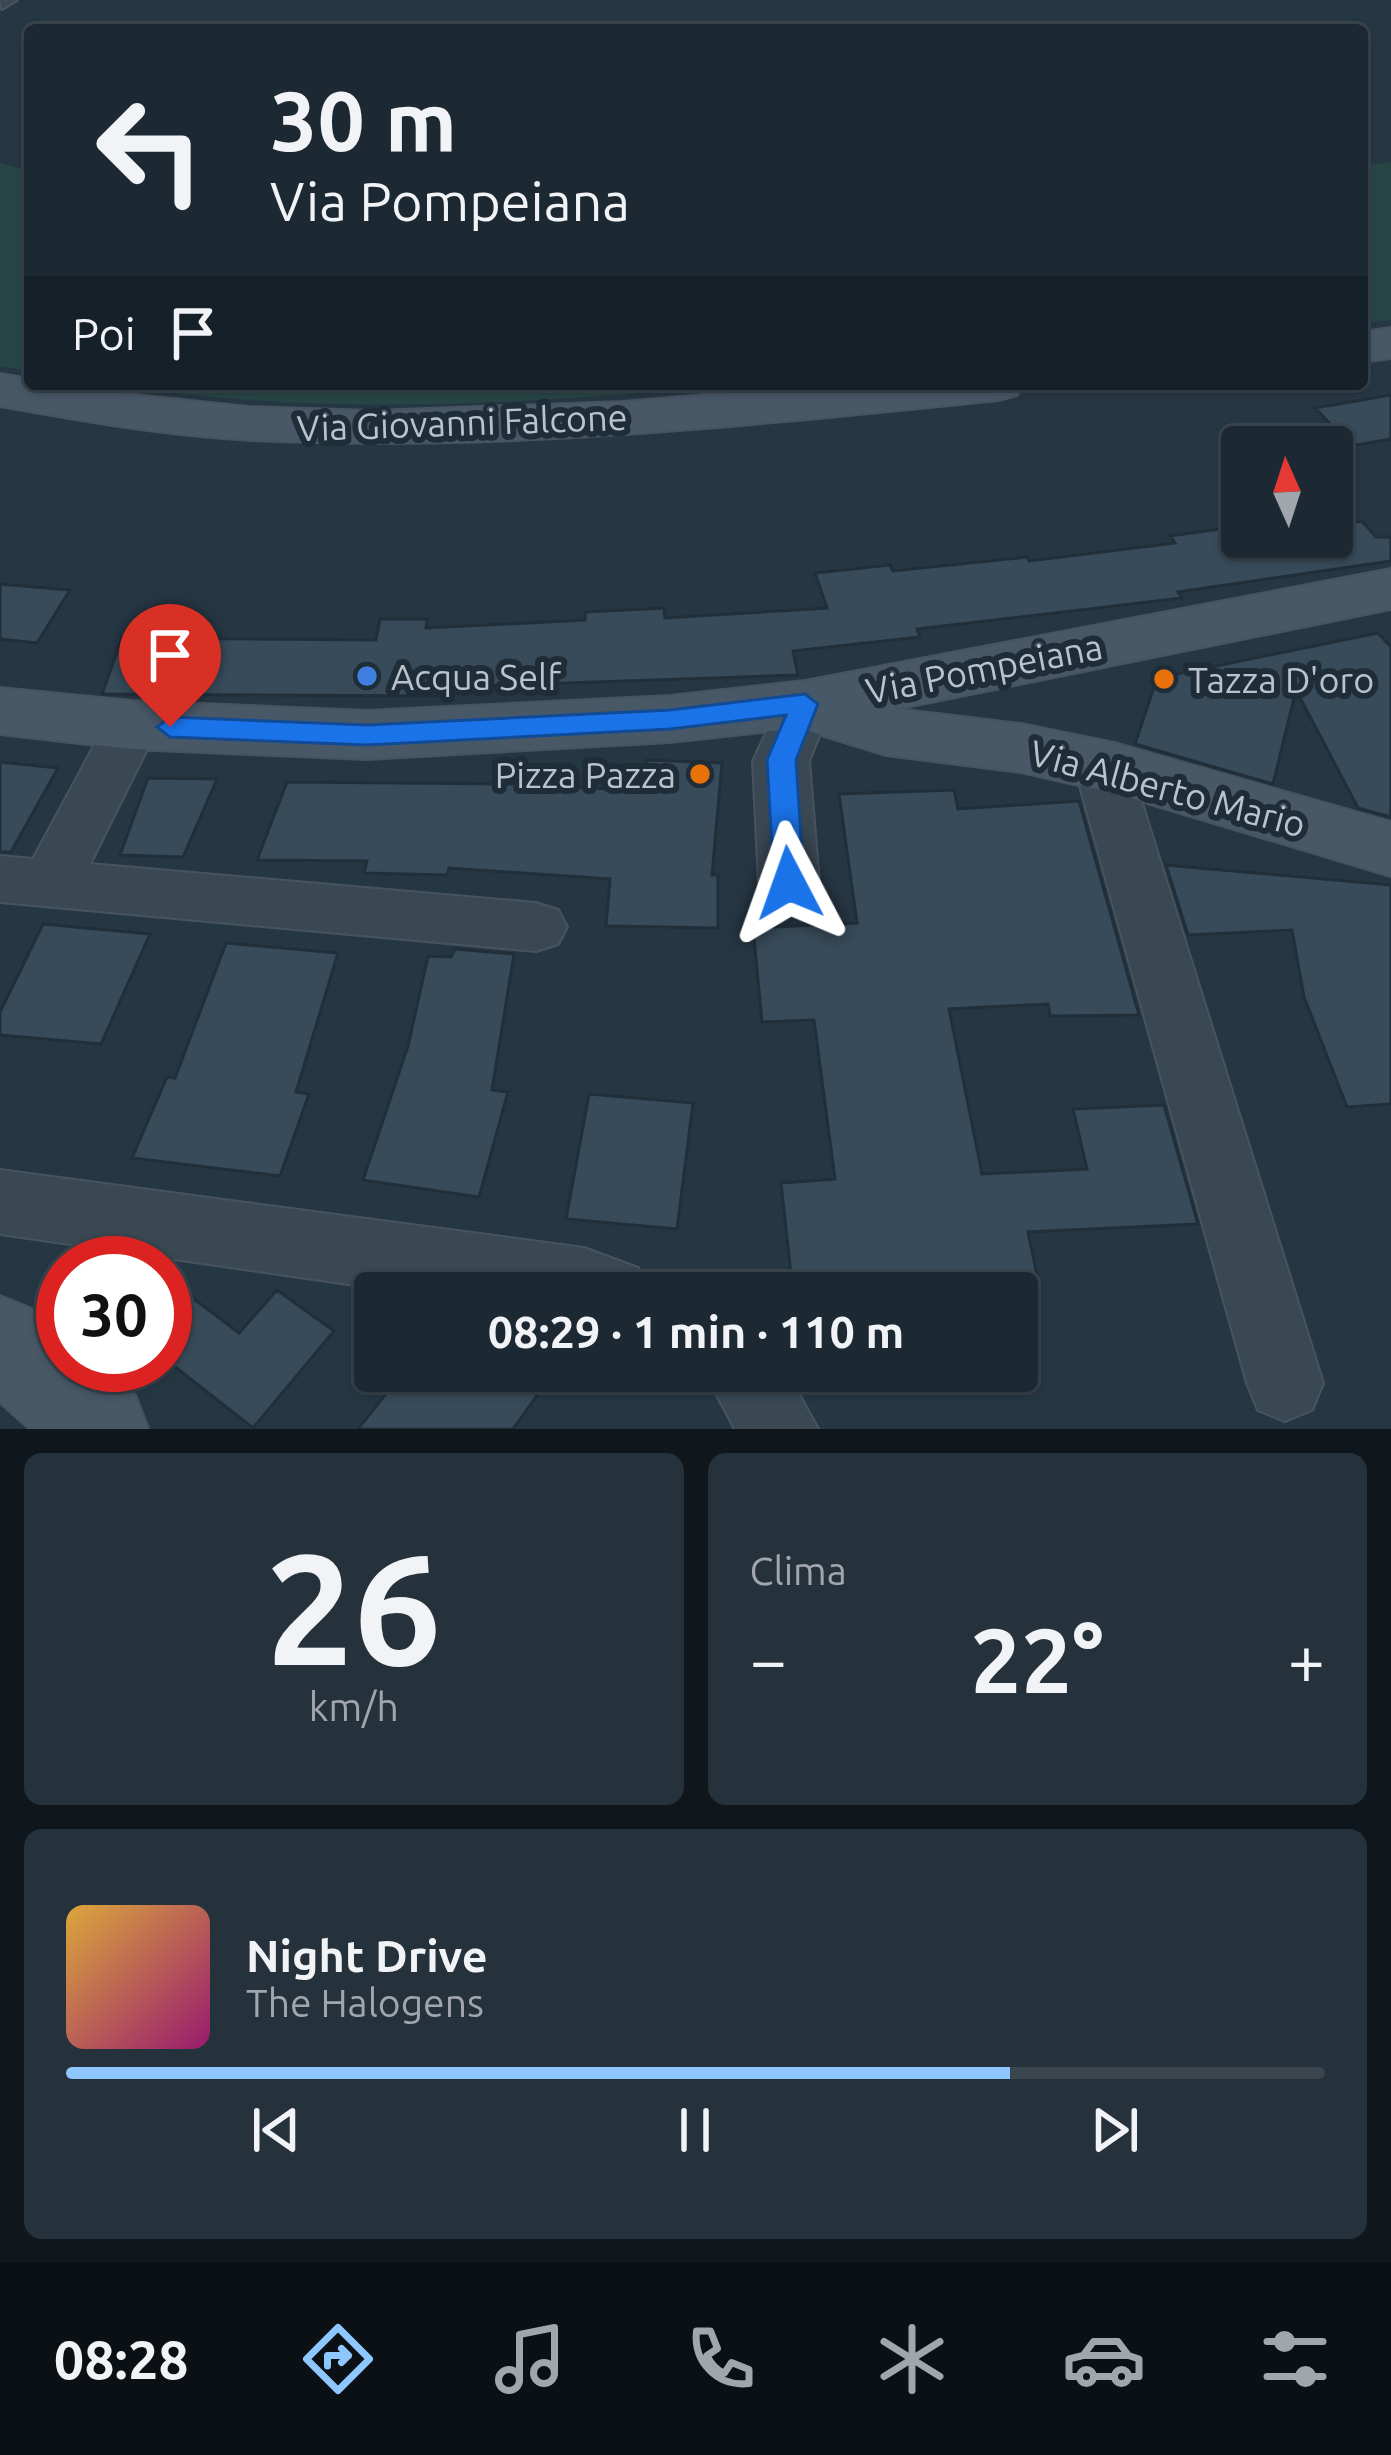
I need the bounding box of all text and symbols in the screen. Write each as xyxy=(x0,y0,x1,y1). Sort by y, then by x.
icon: left xyxy=(72,72,228,228)
text: 30 m xyxy=(270,73,457,167)
text: Via Pompeiana xyxy=(270,171,630,231)
icon: arrive xyxy=(160,300,226,366)
text: Poi xyxy=(72,308,136,359)
street label: Via Giovanni Falcone xyxy=(296,396,628,448)
north arrow xyxy=(1221,426,1353,558)
map controls xyxy=(1221,426,1353,558)
pin xyxy=(119,604,221,727)
icon: arrive xyxy=(137,622,203,688)
street label: Via Pompeiana xyxy=(862,625,1106,711)
place label: Acqua Self xyxy=(391,656,562,697)
place label: Tazza D'oro xyxy=(1188,659,1374,700)
marker: Acqua Self xyxy=(354,663,380,689)
marker: Tazza D'oro xyxy=(1151,666,1177,692)
street label: Via Alberto Mario xyxy=(1026,732,1310,844)
place label: Pizza Pazza xyxy=(495,754,676,795)
marker: Pizza Pazza xyxy=(687,761,713,787)
position arrow xyxy=(726,820,852,946)
speed limit sign: 30 xyxy=(36,1236,192,1392)
text: 08:29 · 1 min · 110 m xyxy=(488,1306,904,1357)
text: 26 xyxy=(266,1520,442,1694)
text: Clima xyxy=(750,1549,847,1592)
text: 22° xyxy=(971,1609,1104,1710)
text: − xyxy=(750,1622,787,1696)
text: + xyxy=(1288,1622,1325,1696)
text: km/h xyxy=(309,1685,399,1728)
text: Night Drive xyxy=(246,1930,488,1981)
text: The Halogens xyxy=(246,1981,484,2024)
icon: previous xyxy=(243,2097,309,2163)
icon: pause xyxy=(662,2097,728,2163)
icon: next xyxy=(1082,2097,1148,2163)
icon: directions xyxy=(296,2317,380,2401)
icon: music xyxy=(488,2317,572,2401)
icon: phone xyxy=(679,2317,763,2401)
icon: climate xyxy=(870,2317,954,2401)
icon: car xyxy=(1062,2317,1146,2401)
icon: filters xyxy=(1253,2317,1337,2401)
text: 08:28 xyxy=(54,2329,189,2389)

